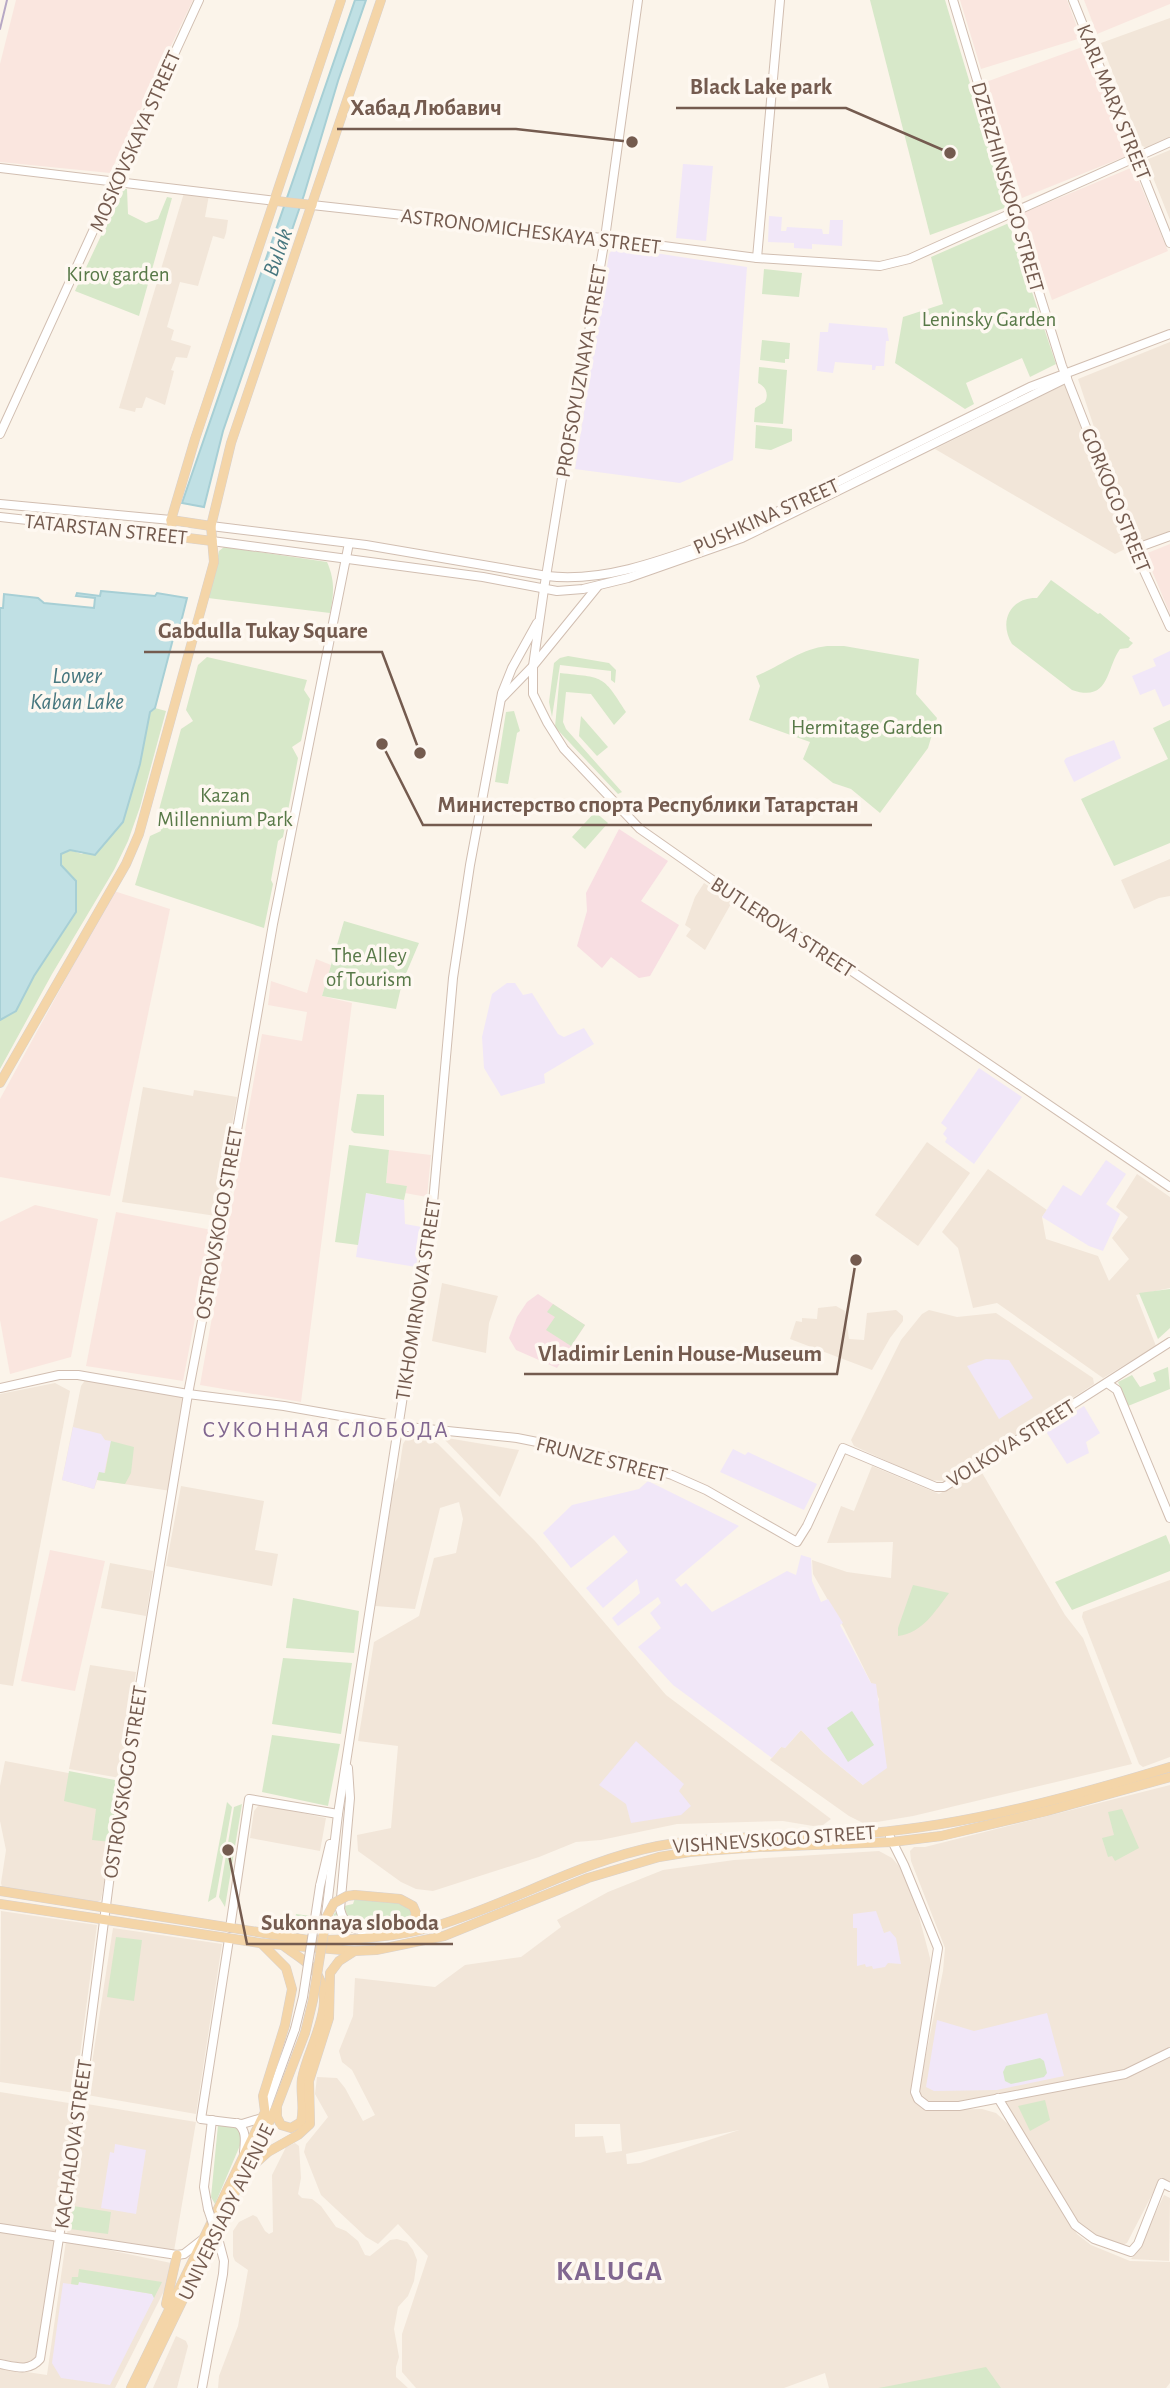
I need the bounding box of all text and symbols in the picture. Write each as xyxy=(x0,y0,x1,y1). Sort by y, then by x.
street label: KARL MARX STREET xyxy=(1073,21,1154,183)
street label: MOSKOVSKAYA STREET xyxy=(86,48,185,235)
callout: Black Lake park xyxy=(676,64,846,108)
text: Black Lake park xyxy=(690,76,833,99)
street label: DZERZHINSKOGO STREET xyxy=(967,80,1048,295)
callout: Хабад Любавич xyxy=(337,85,516,129)
text: Хабад Любавич xyxy=(350,97,502,120)
street label: ASTRONOMICHESKAYA STREET xyxy=(400,205,662,258)
water label: Bulak xyxy=(260,225,297,279)
street label: PROFSOYUZNAYA STREET xyxy=(552,263,611,479)
park label: Kirov garden xyxy=(66,264,170,285)
park label: Leninsky Garden xyxy=(922,309,1056,330)
street label: GORKOGO STREET xyxy=(1077,425,1154,575)
street label: PUSHKINA STREET xyxy=(690,475,842,558)
street label: TATARSTAN STREET xyxy=(23,510,188,548)
callout: Gabdulla Tukay Square xyxy=(144,608,382,652)
text: Gabdulla Tukay Square xyxy=(158,620,368,643)
water label: Lower Kaban Lake xyxy=(30,665,124,714)
park label: Hermitage Garden xyxy=(791,717,943,738)
callout: Министерство спорта Республики Татарстан xyxy=(423,781,872,825)
park label: Kazan Millennium Park xyxy=(157,785,293,830)
text: Министерство спорта Республики Татарстан xyxy=(437,794,859,817)
street label: BUTLEROVA STREET xyxy=(707,873,859,982)
park label: The Alley of Tourism xyxy=(326,945,412,990)
street label: OSTROVSKOGO STREET xyxy=(192,1125,247,1321)
street label: TIKHOMIRNOVA STREET xyxy=(392,1196,445,1402)
callout: Vladimir Lenin House-Museum xyxy=(524,1330,837,1374)
text: Vladimir Lenin House-Museum xyxy=(538,1343,822,1366)
street label: VOLKOVA STREET xyxy=(944,1396,1079,1491)
district label: СУКОННАЯ СЛОБОДА xyxy=(202,1419,450,1442)
street label: FRUNZE STREET xyxy=(534,1433,670,1486)
street label: OSTROVSKOGO STREET xyxy=(100,1684,151,1880)
street label: VISHNEVSKOGO STREET xyxy=(672,1822,876,1857)
callout: Sukonnaya sloboda xyxy=(247,1900,453,1944)
text: Sukonnaya sloboda xyxy=(261,1912,439,1935)
street label: KACHALOVA STREET xyxy=(51,2058,96,2230)
street label: UNIVERSIADY AVENUE xyxy=(175,2121,278,2303)
district label: KALUGA xyxy=(556,2258,664,2286)

